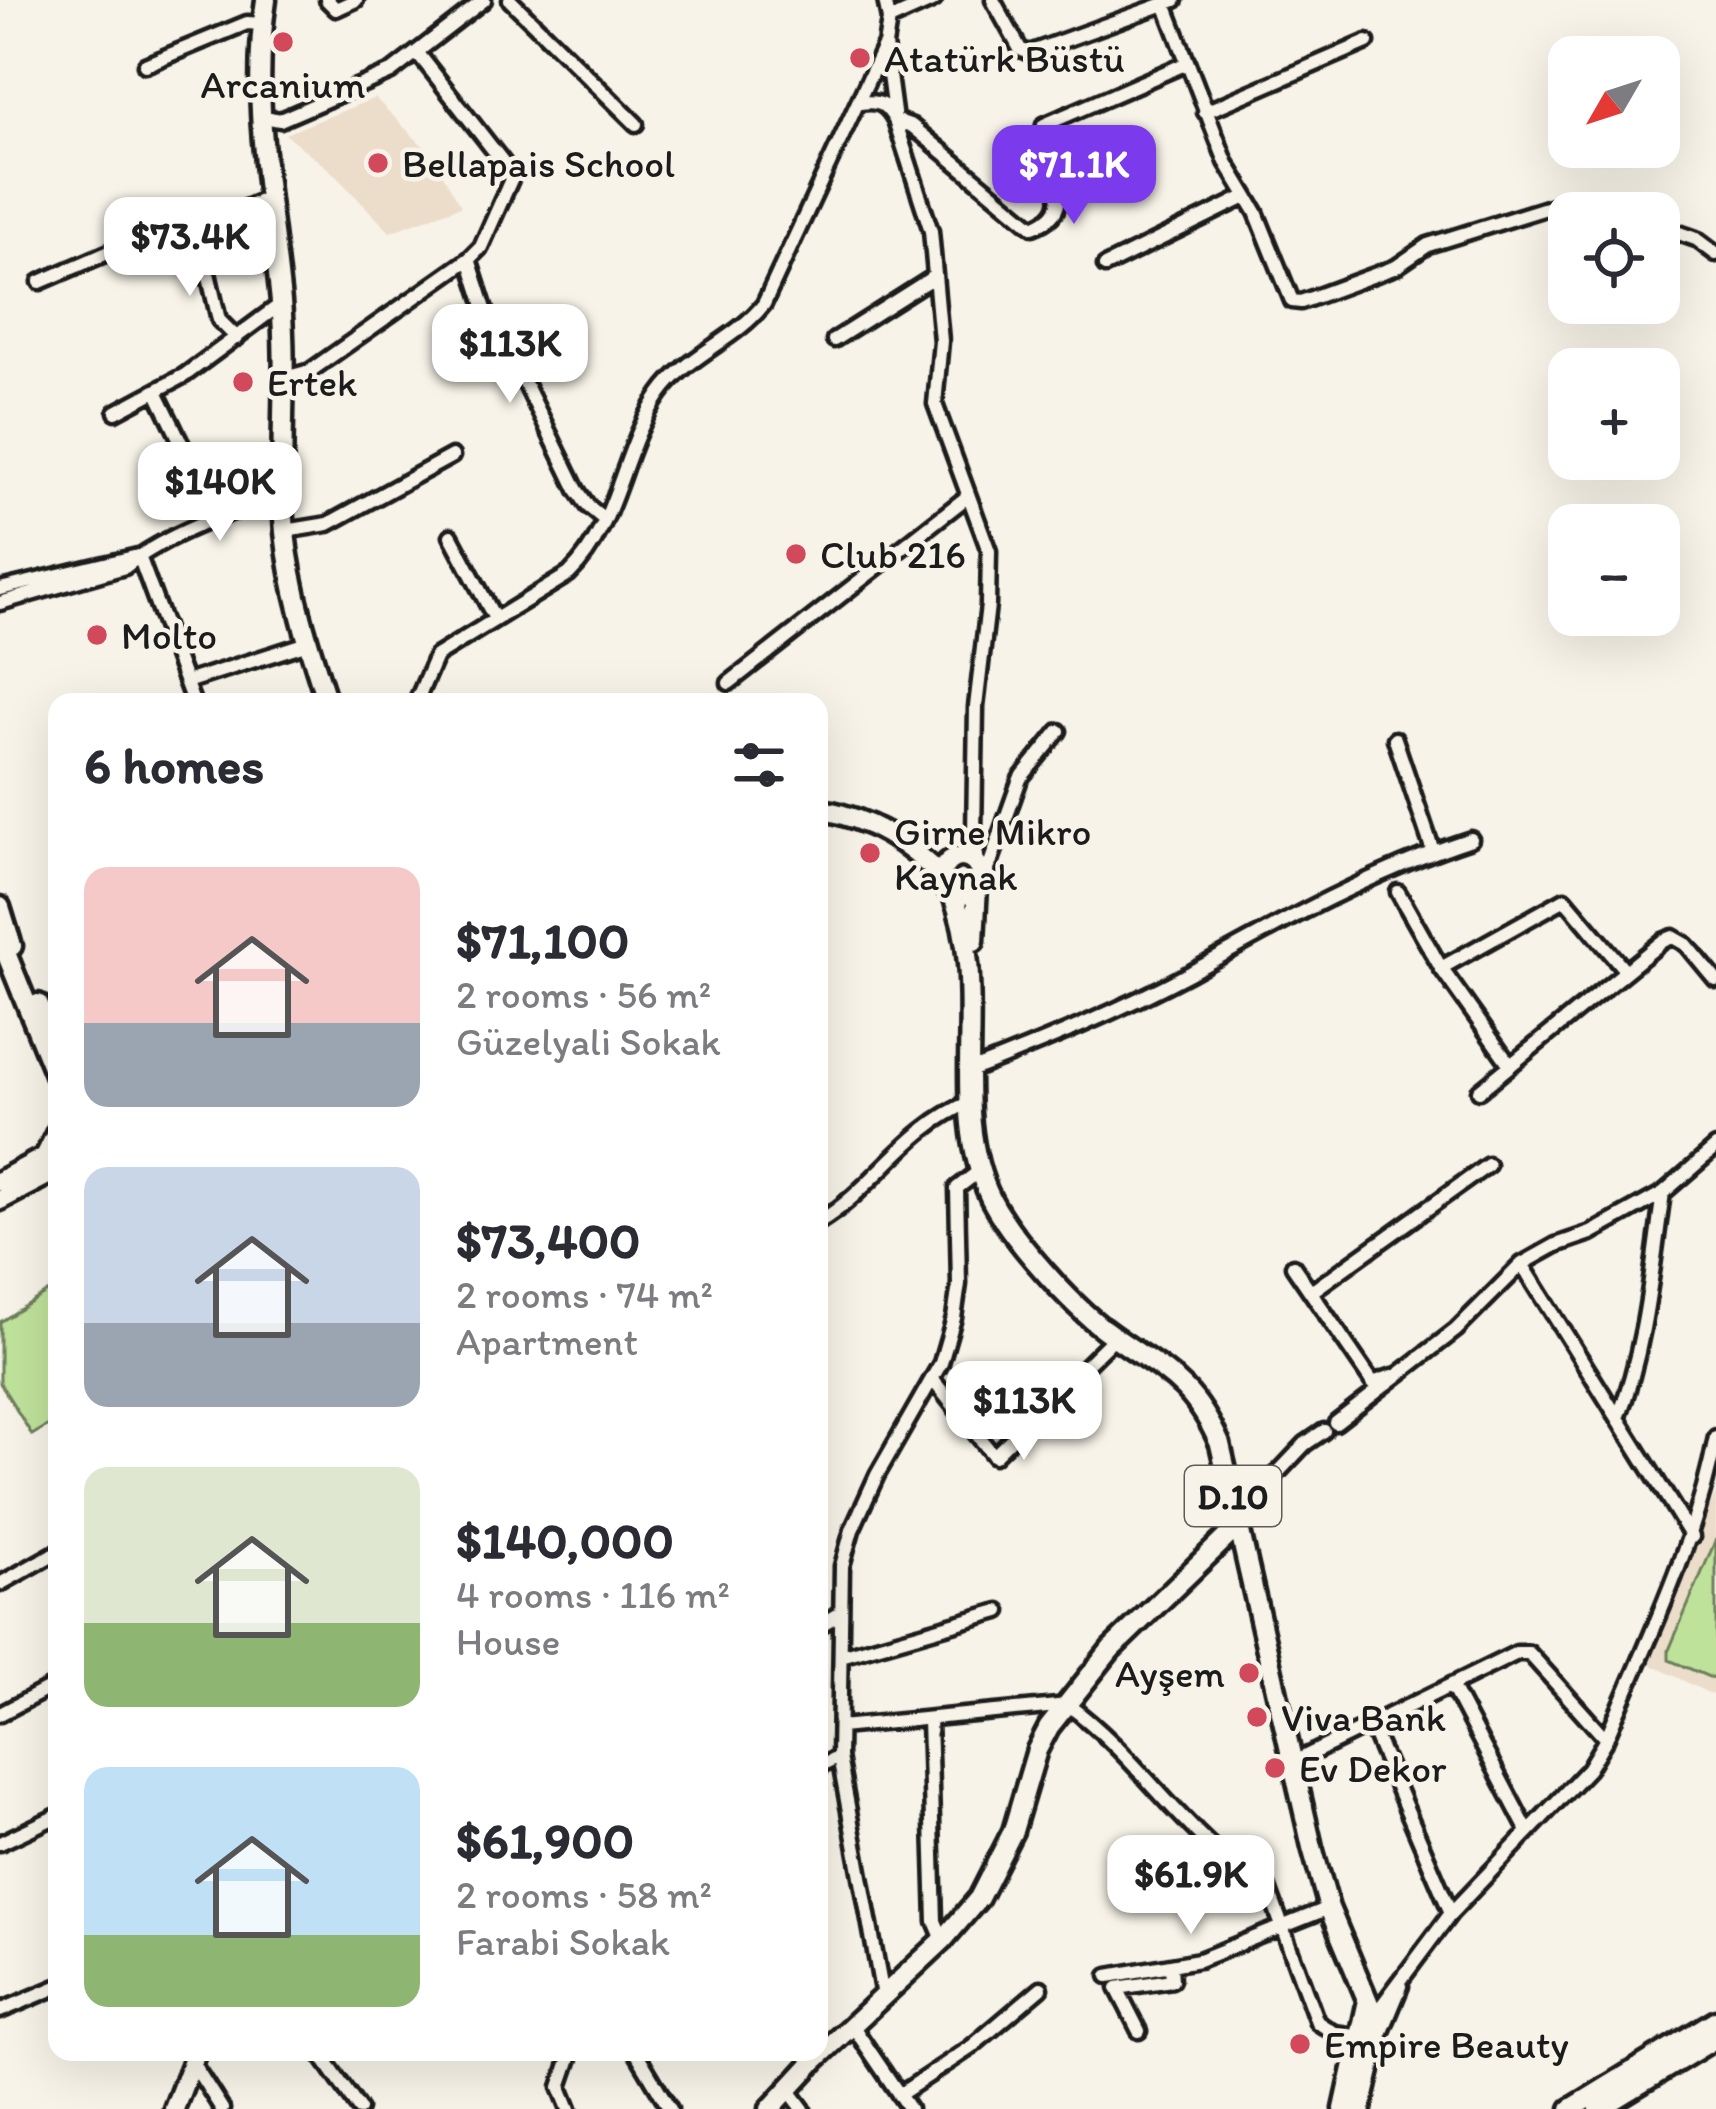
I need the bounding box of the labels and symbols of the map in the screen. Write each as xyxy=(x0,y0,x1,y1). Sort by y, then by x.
marker: Arcanium xyxy=(270,29,296,55)
place label: Atatürk Büstü xyxy=(884,35,1125,82)
north arrow xyxy=(1548,36,1680,168)
marker: Atatürk Büstü xyxy=(847,45,873,71)
place label: Arcanium xyxy=(200,61,366,108)
pin: $71.1K xyxy=(976,125,1172,227)
place label: Bellapais School xyxy=(402,140,675,187)
marker: Bellapais School xyxy=(365,150,391,176)
pin: $73.4K xyxy=(92,197,288,299)
pin: $113K xyxy=(426,304,594,406)
place label: Ertek xyxy=(267,359,357,406)
marker: Ertek xyxy=(230,369,256,395)
pin: $140K xyxy=(136,442,304,544)
place label: Club 216 xyxy=(820,531,966,578)
marker: Club 216 xyxy=(783,541,809,567)
place label: Molto xyxy=(121,612,217,659)
marker: Molto xyxy=(84,622,110,648)
place label: Girne Mikro Kaynak xyxy=(894,808,1091,900)
marker: Girne Mikro Kaynak xyxy=(857,840,883,866)
pin: $113K xyxy=(940,1361,1108,1463)
road number: D.10 xyxy=(1185,1466,1281,1526)
place label: Ayşem xyxy=(1115,1650,1225,1697)
marker: Ayşem xyxy=(1236,1660,1262,1686)
place label: Viva Bank xyxy=(1281,1694,1446,1741)
marker: Viva Bank xyxy=(1244,1704,1270,1730)
place label: Ev Dekor xyxy=(1299,1745,1447,1792)
marker: Ev Dekor xyxy=(1262,1755,1288,1781)
pin: $61.9K xyxy=(1093,1835,1289,1937)
place label: Empire Beauty xyxy=(1324,2021,1569,2068)
marker: Empire Beauty xyxy=(1287,2031,1313,2057)

